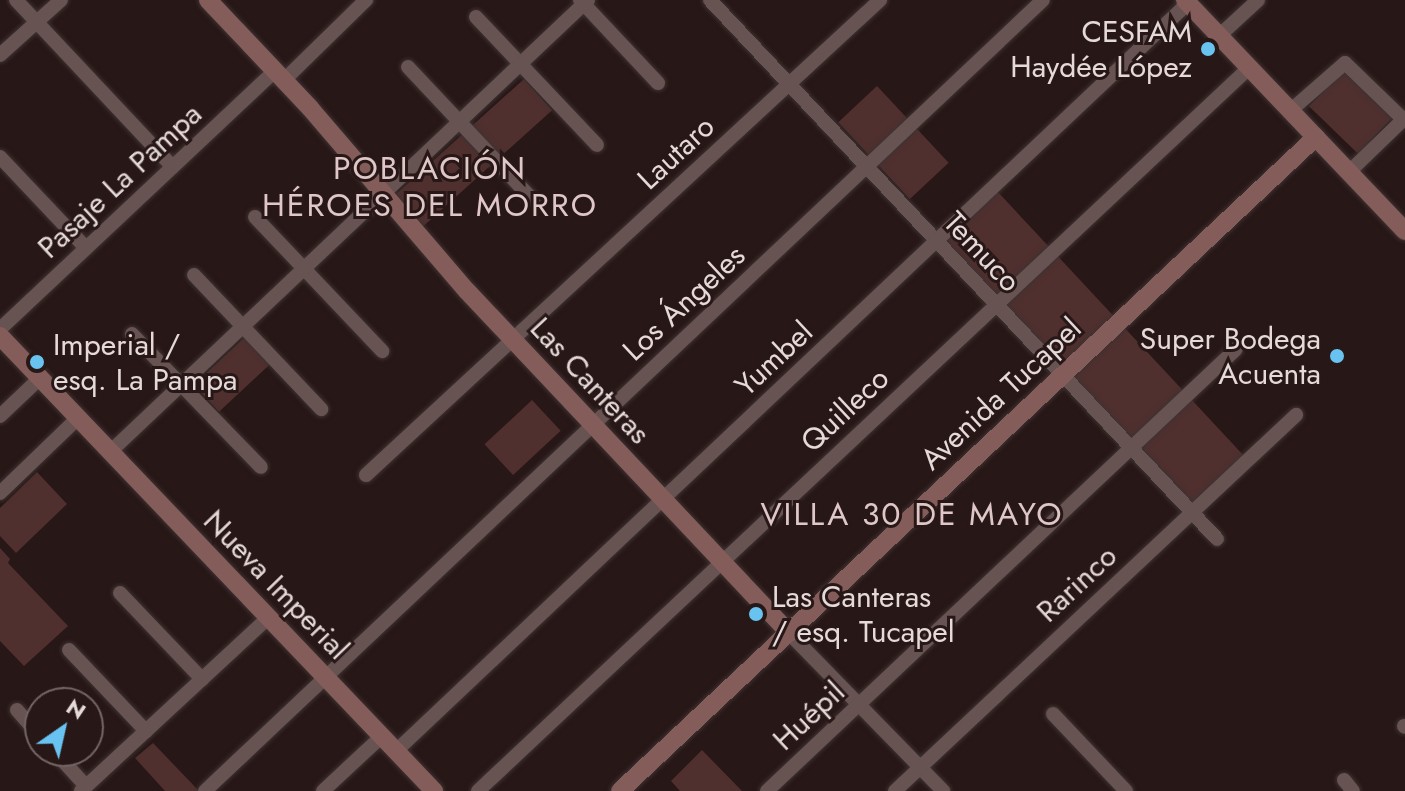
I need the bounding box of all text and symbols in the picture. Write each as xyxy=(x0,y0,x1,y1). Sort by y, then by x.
place label: CESFAM Haydée López xyxy=(1010,14,1192,84)
marker: CESFAM Haydée López xyxy=(1199,40,1217,58)
street label: Pasaje La Pampa xyxy=(31,96,209,266)
street label: Lautaro xyxy=(630,109,722,197)
district label: POBLACIÓN HÉROES DEL MORRO xyxy=(262,150,598,225)
street label: Temuco xyxy=(936,205,1028,299)
street label: Los Ángeles xyxy=(616,237,752,369)
street label: Las Canteras xyxy=(523,311,657,451)
street label: Avenida Tucapel xyxy=(913,311,1089,477)
street label: Yumbel xyxy=(728,314,820,404)
place label: Super Bodega Acuenta xyxy=(1140,321,1321,392)
place label: Imperial / esq. La Pampa xyxy=(53,327,237,398)
marker: Super Bodega Acuenta xyxy=(1328,347,1346,365)
marker: Imperial / esq. La Pampa xyxy=(28,353,46,371)
street label: Quilleco xyxy=(794,360,896,460)
district label: VILLA 30 DE MAYO xyxy=(760,495,1064,533)
street label: Nueva Imperial xyxy=(196,503,356,667)
street label: Rarinco xyxy=(1030,538,1124,630)
place label: Las Canteras / esq. Tucapel xyxy=(772,579,955,650)
marker: Las Canteras / esq. Tucapel xyxy=(747,605,765,623)
street label: Huépil xyxy=(766,674,852,758)
north arrow xyxy=(24,687,104,767)
text: N xyxy=(60,691,92,727)

